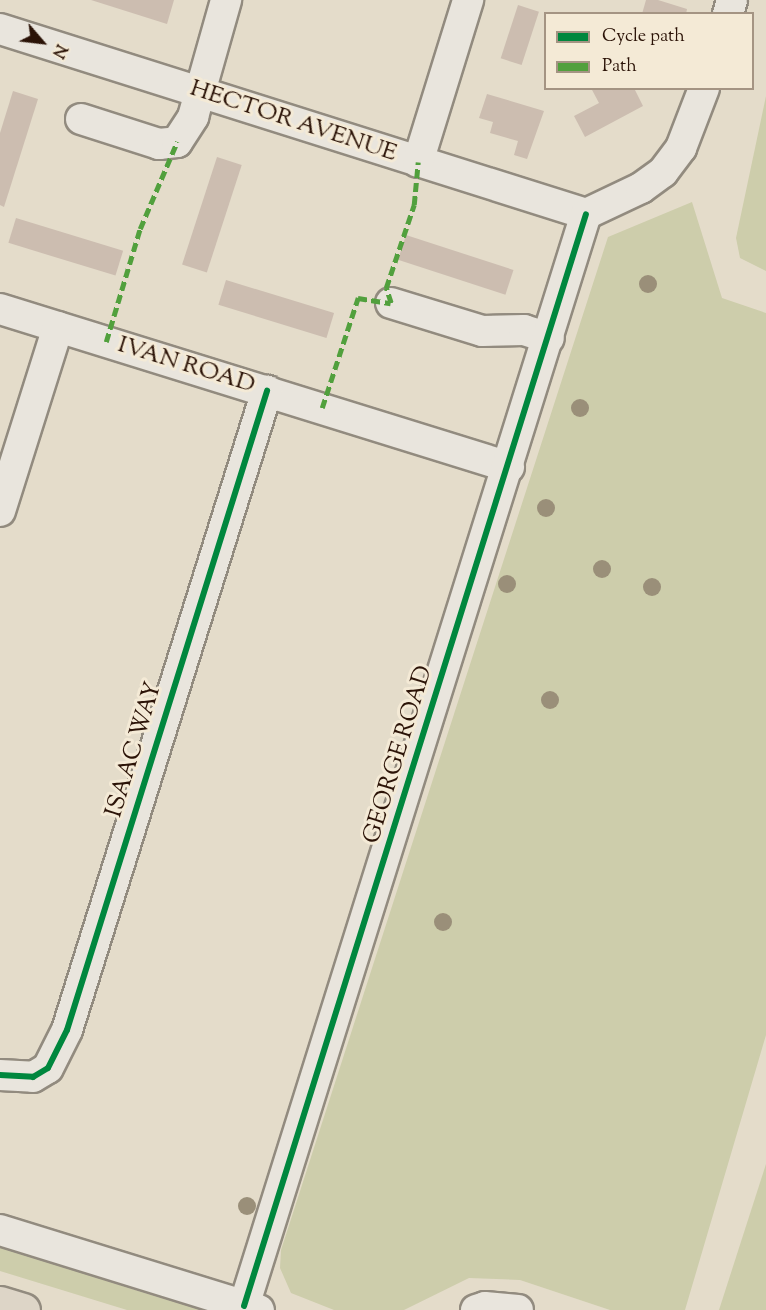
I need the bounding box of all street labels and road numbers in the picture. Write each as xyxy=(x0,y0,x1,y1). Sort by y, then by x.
street label: HECTOR AVENUE xyxy=(186,75,400,169)
street label: IVAN ROAD xyxy=(114,331,258,401)
street label: GEORGE ROAD xyxy=(358,662,440,848)
street label: ISAAC WAY xyxy=(101,679,169,821)

